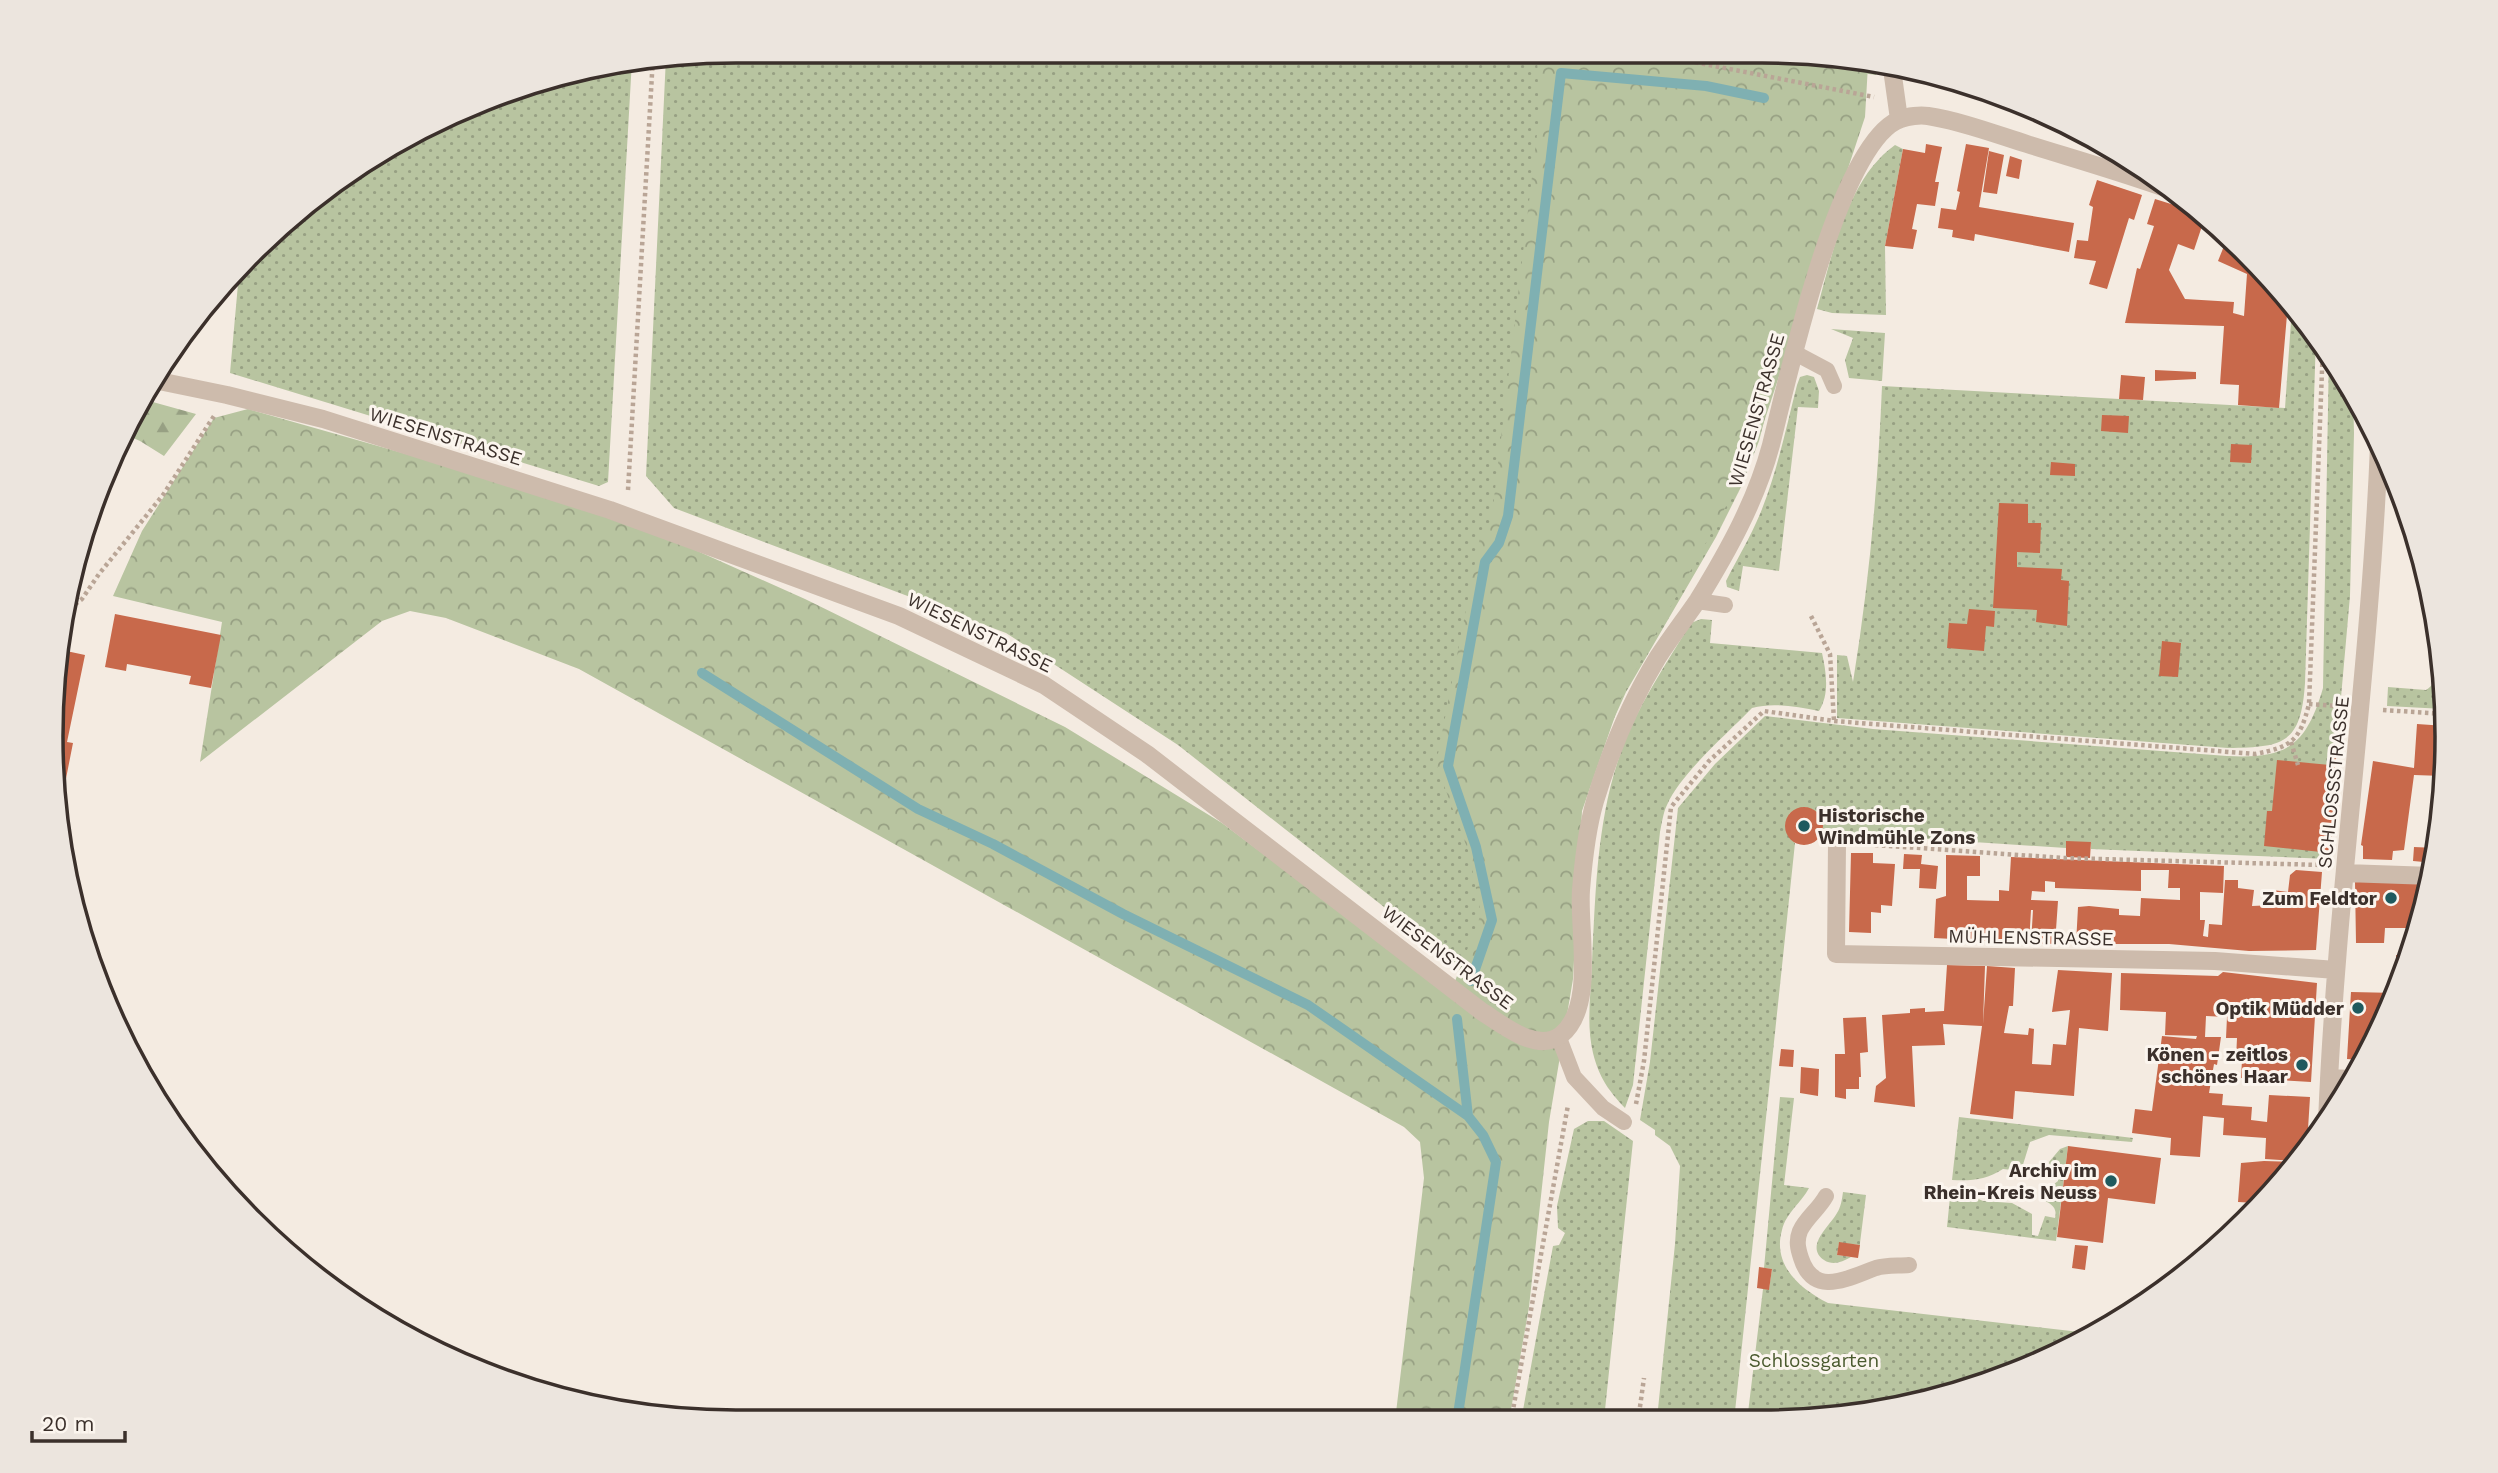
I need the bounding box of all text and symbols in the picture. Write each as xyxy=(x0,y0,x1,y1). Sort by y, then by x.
street label: WIESENSTRASSE xyxy=(1724,331,1789,490)
street label: WIESENSTRASSE xyxy=(367,402,525,471)
street label: WIESENSTRASSE xyxy=(903,587,1056,678)
street label: SCHLOSSSTRASSE xyxy=(2313,695,2354,869)
place label: Historische Windmühle Zons xyxy=(1818,804,1975,849)
marker: Historische Windmühle Zons xyxy=(1796,818,1812,834)
place label: Zum Feldtor xyxy=(2262,887,2378,910)
marker: Zum Feldtor xyxy=(2383,890,2399,906)
street label: WIESENSTRASSE xyxy=(1377,900,1518,1014)
street label: MÜHLENSTRASSE xyxy=(1948,925,2114,950)
place label: Optik Müdder xyxy=(2215,997,2345,1020)
marker: Optik Müdder xyxy=(2350,1000,2366,1016)
place label: Könen - zeitlos schönes Haar xyxy=(2146,1043,2289,1088)
marker: Könen - zeitlos schönes Haar xyxy=(2294,1057,2310,1073)
place label: Archiv im Rhein-Kreis Neuss xyxy=(1923,1159,2097,1204)
marker: Archiv im Rhein-Kreis Neuss xyxy=(2103,1173,2119,1189)
park label: Schlossgarten xyxy=(1749,1349,1879,1372)
scale bar xyxy=(32,1400,124,1444)
text: 20 m xyxy=(42,1411,94,1436)

